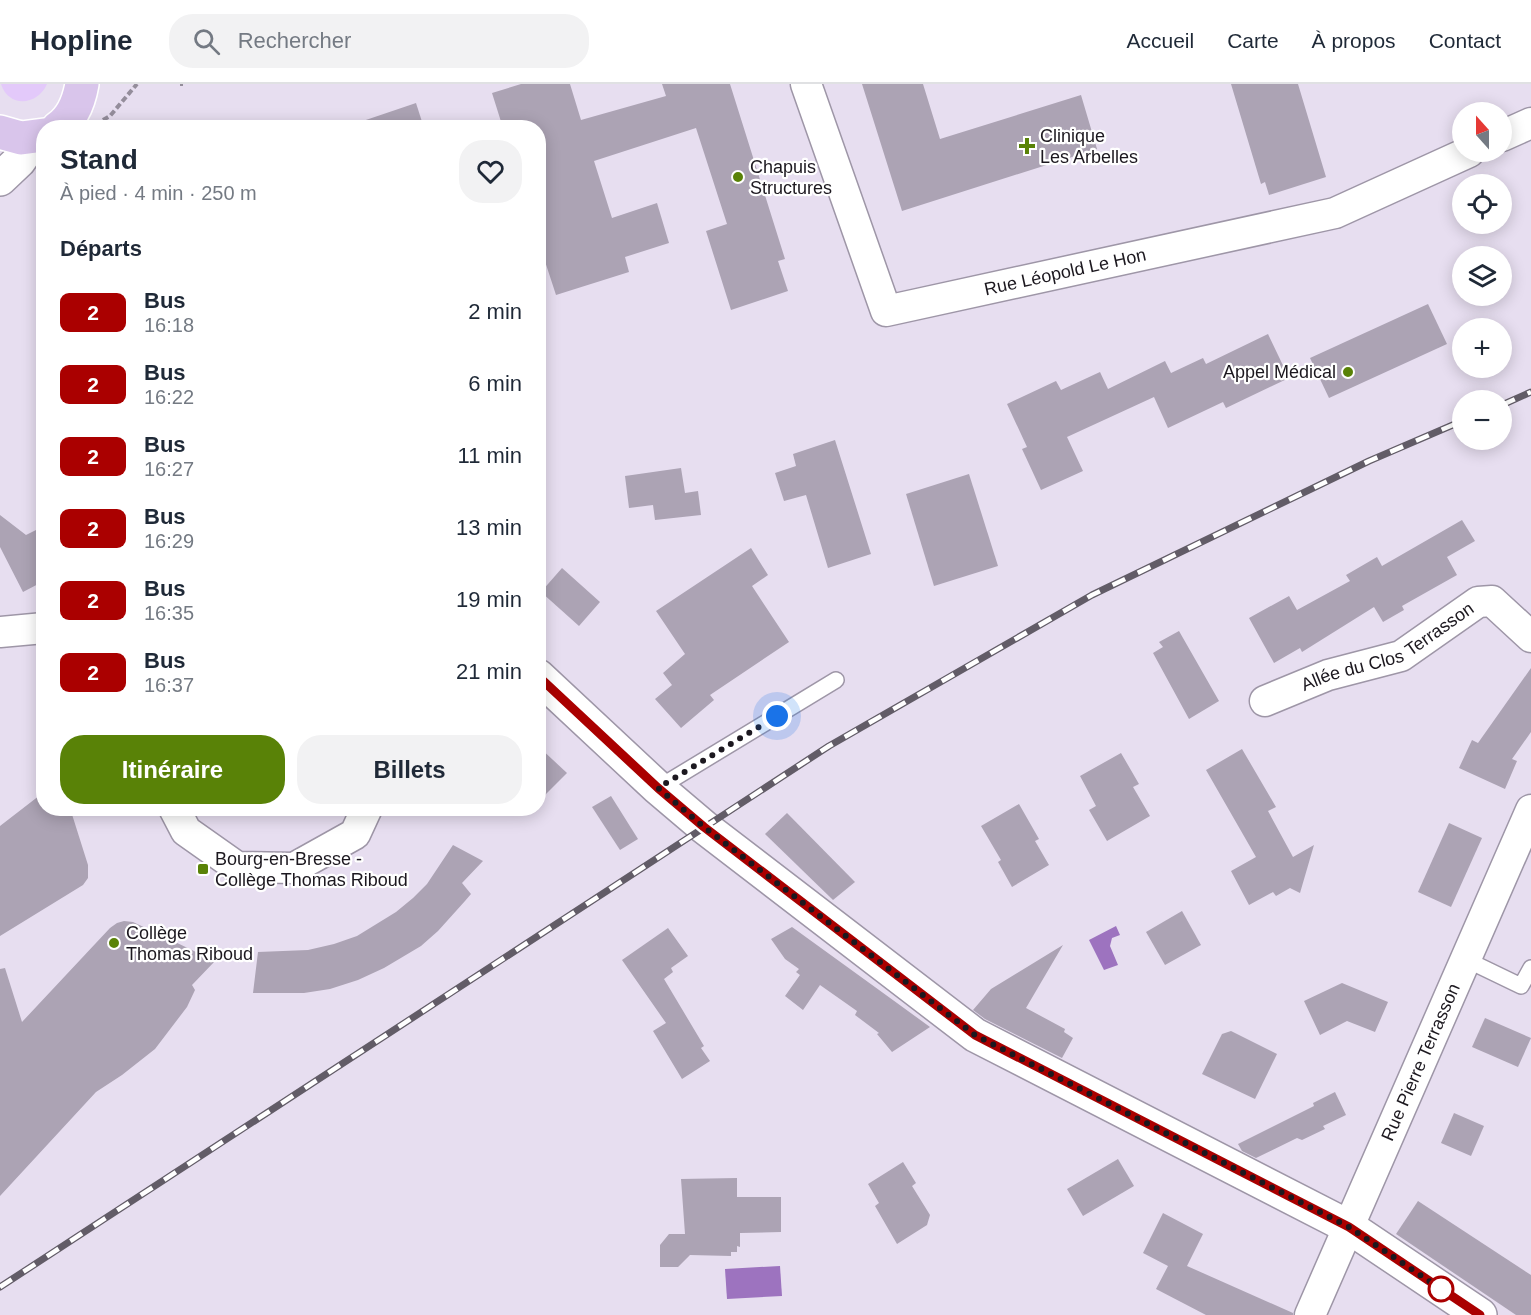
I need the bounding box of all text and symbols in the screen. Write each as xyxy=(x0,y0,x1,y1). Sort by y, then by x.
search box xyxy=(169,14,589,68)
text: Hopline xyxy=(30,25,133,56)
icon: search xyxy=(190,25,223,58)
text: Rechercher xyxy=(238,28,351,53)
text: Accueil xyxy=(1127,29,1194,52)
text: Carte xyxy=(1227,29,1279,52)
text: À propos xyxy=(1312,29,1396,52)
text: Contact xyxy=(1429,29,1501,52)
north arrow xyxy=(1452,102,1512,162)
map controls xyxy=(1452,102,1512,450)
place label: Clinique Les Arbelles xyxy=(1040,126,1138,167)
marker: Clinique Les Arbelles xyxy=(1018,137,1036,155)
button: heart xyxy=(459,140,522,203)
text: Stand xyxy=(60,144,138,175)
place label: Chapuis Structures xyxy=(750,157,832,198)
marker: Chapuis Structures xyxy=(731,170,745,184)
button: locate xyxy=(1452,174,1512,234)
text: À pied · 4 min · 250 m xyxy=(60,182,257,204)
text: Départs xyxy=(60,236,142,261)
street label: Rue Léopold Le Hon xyxy=(982,245,1148,299)
button: layers xyxy=(1452,246,1512,306)
text: Bus xyxy=(144,288,186,313)
text: 2 min xyxy=(468,299,522,324)
text: 2 xyxy=(87,301,99,324)
text: 16:18 xyxy=(144,314,194,336)
button: + xyxy=(1452,318,1512,378)
text: Bus xyxy=(144,360,186,385)
place label: Appel Médical xyxy=(1223,362,1336,382)
marker: Appel Médical xyxy=(1341,365,1355,379)
text: 6 min xyxy=(468,371,522,396)
text: 2 xyxy=(87,373,99,396)
text: 16:22 xyxy=(144,386,194,408)
button: − xyxy=(1452,390,1512,450)
text: Bus xyxy=(144,432,186,457)
text: 11 min xyxy=(458,443,522,468)
text: 2 xyxy=(87,445,99,468)
text: 16:27 xyxy=(144,458,194,480)
text: Bus xyxy=(144,504,186,529)
text: 13 min xyxy=(456,515,522,540)
text: 2 xyxy=(87,517,99,540)
text: 16:29 xyxy=(144,530,194,552)
text: Bus xyxy=(144,576,186,601)
text: 19 min xyxy=(456,587,522,612)
text: 2 xyxy=(87,589,99,612)
street label: Allée du Clos Terrasson xyxy=(1298,598,1477,695)
text: 16:35 xyxy=(144,602,194,624)
text: Bus xyxy=(144,648,186,673)
text: 21 min xyxy=(456,659,522,684)
text: 2 xyxy=(87,661,99,684)
text: 16:37 xyxy=(144,674,194,696)
your location xyxy=(762,701,792,731)
button: Itinéraire xyxy=(60,735,285,804)
button: Billets xyxy=(297,735,522,804)
place label: Bourg-en-Bresse - Collège Thomas Riboud xyxy=(215,849,408,890)
marker: Bourg-en-Bresse - Collège Thomas Riboud xyxy=(196,862,210,876)
place label: Collège Thomas Riboud xyxy=(126,923,253,964)
marker: Collège Thomas Riboud xyxy=(107,936,121,950)
street label: Rue Pierre Terrasson xyxy=(1377,980,1464,1144)
unlabelled marker xyxy=(1428,1276,1454,1302)

